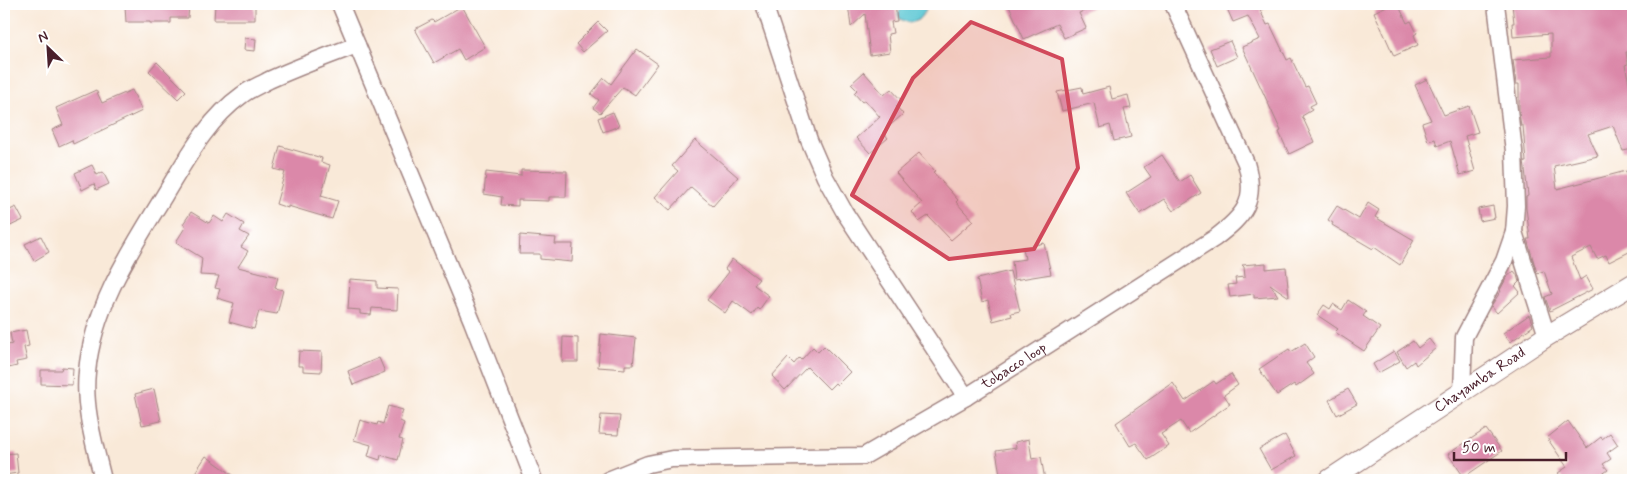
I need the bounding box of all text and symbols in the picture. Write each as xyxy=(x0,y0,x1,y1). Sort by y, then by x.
north arrow xyxy=(22,22,72,72)
text: N xyxy=(35,27,51,47)
street label: tobacco loop xyxy=(976,338,1051,395)
street label: Chayamba Road xyxy=(1431,343,1530,418)
scale bar xyxy=(1454,429,1567,461)
text: 50 m xyxy=(1462,438,1496,458)

